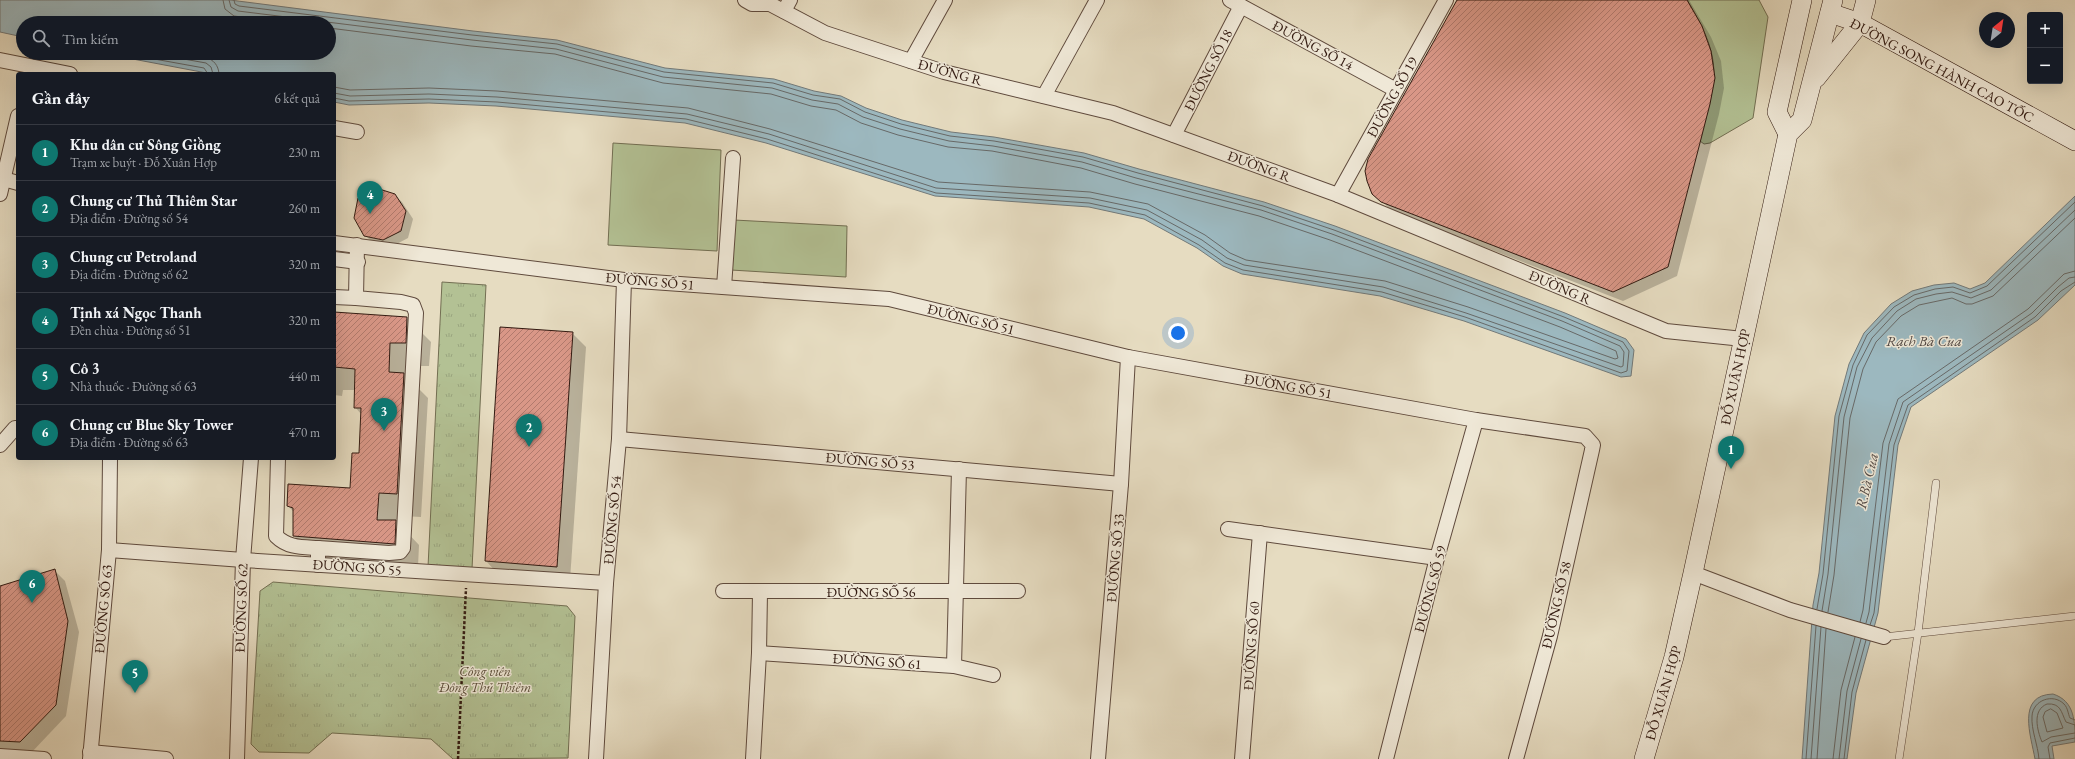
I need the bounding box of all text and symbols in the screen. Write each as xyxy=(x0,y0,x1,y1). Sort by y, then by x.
north arrow xyxy=(1979,12,2015,48)
map controls xyxy=(2027,12,2063,84)
button: + xyxy=(2027,12,2063,48)
street label: ĐƯỜNG SONG HÀNH CAO TỐC xyxy=(1847,14,2037,126)
search box xyxy=(16,16,336,60)
street label: ĐƯỜNG SỐ 14 xyxy=(1269,16,1357,74)
street label: ĐƯỜNG SỐ 18 xyxy=(1180,26,1236,114)
icon: search xyxy=(30,27,52,49)
text: Tìm kiếm xyxy=(62,29,119,48)
button: − xyxy=(2027,48,2063,84)
street label: ĐƯỜNG SỐ 19 xyxy=(1363,53,1422,140)
street label: ĐƯỜNG R xyxy=(916,55,985,89)
text: Gần đây xyxy=(32,87,90,109)
text: 6 kết quả xyxy=(274,90,320,107)
text: Khu dân cư Sông Giồng xyxy=(70,135,221,154)
text: 1 xyxy=(42,144,48,161)
text: 230 m xyxy=(289,144,320,161)
street label: ĐƯỜNG R xyxy=(1225,146,1294,186)
text: Trạm xe buýt · Đỗ Xuân Hợp xyxy=(70,154,217,171)
pin: 4 xyxy=(357,181,383,214)
text: Chung cư Thủ Thiêm Star xyxy=(70,191,237,210)
text: 2 xyxy=(42,200,48,217)
text: 260 m xyxy=(289,200,320,217)
text: Địa điểm · Đường số 54 xyxy=(70,210,188,227)
text: Chung cư Petroland xyxy=(70,247,197,266)
text: 3 xyxy=(42,256,48,273)
text: 320 m xyxy=(289,256,320,273)
text: Địa điểm · Đường số 62 xyxy=(70,266,188,283)
street label: ĐƯỜNG R xyxy=(1526,266,1595,309)
street label: ĐƯỜNG SỐ 51 xyxy=(605,268,695,294)
street label: ĐƯỜNG SỐ 51 xyxy=(926,299,1016,339)
text: Tịnh xá Ngọc Thanh xyxy=(70,303,202,322)
text: 4 xyxy=(42,312,48,329)
text: 320 m xyxy=(289,312,320,329)
text: Đền chùa · Đường số 51 xyxy=(70,322,191,339)
your location xyxy=(1168,323,1188,343)
street label: ĐỖ XUÂN HỢP xyxy=(1716,327,1754,427)
water label: Rạch Bà Cua xyxy=(1886,331,1962,350)
text: Cô 3 xyxy=(70,359,100,378)
text: 5 xyxy=(42,368,48,385)
text: 440 m xyxy=(289,368,320,385)
street label: ĐƯỜNG SỐ 51 xyxy=(1243,369,1333,403)
text: Nhà thuốc · Đường số 63 xyxy=(70,378,196,395)
pin: 3 xyxy=(371,398,397,431)
pin: 2 xyxy=(516,414,542,447)
text: Chung cư Blue Sky Tower xyxy=(70,415,233,434)
text: 6 xyxy=(42,424,48,441)
text: 470 m xyxy=(289,424,320,441)
text: Địa điểm · Đường số 63 xyxy=(70,434,188,451)
pin: 1 xyxy=(1718,436,1744,469)
street label: ĐƯỜNG SỐ 53 xyxy=(825,448,915,474)
water label: R.Bà Cua xyxy=(1851,451,1882,511)
street label: ĐƯỜNG SỐ 54 xyxy=(599,475,625,565)
street label: ĐƯỜNG SỐ 33 xyxy=(1102,513,1128,603)
street label: ĐƯỜNG SỐ 59 xyxy=(1410,543,1450,634)
street label: ĐƯỜNG SỐ 55 xyxy=(312,555,402,579)
street label: ĐƯỜNG SỐ 58 xyxy=(1537,559,1575,650)
street label: ĐƯỜNG SỐ 62 xyxy=(230,563,252,653)
street label: ĐƯỜNG SỐ 63 xyxy=(90,564,116,654)
pin: 6 xyxy=(19,570,45,603)
street label: ĐƯỜNG SỐ 56 xyxy=(826,583,916,601)
street label: ĐƯỜNG SỐ 60 xyxy=(1239,601,1263,691)
street label: ĐỖ XUÂN HỢP xyxy=(1641,643,1685,742)
street label: ĐƯỜNG SỐ 61 xyxy=(832,649,922,673)
pin: 5 xyxy=(122,660,148,693)
park label: Công viên Đông Thủ Thiêm xyxy=(438,662,531,696)

